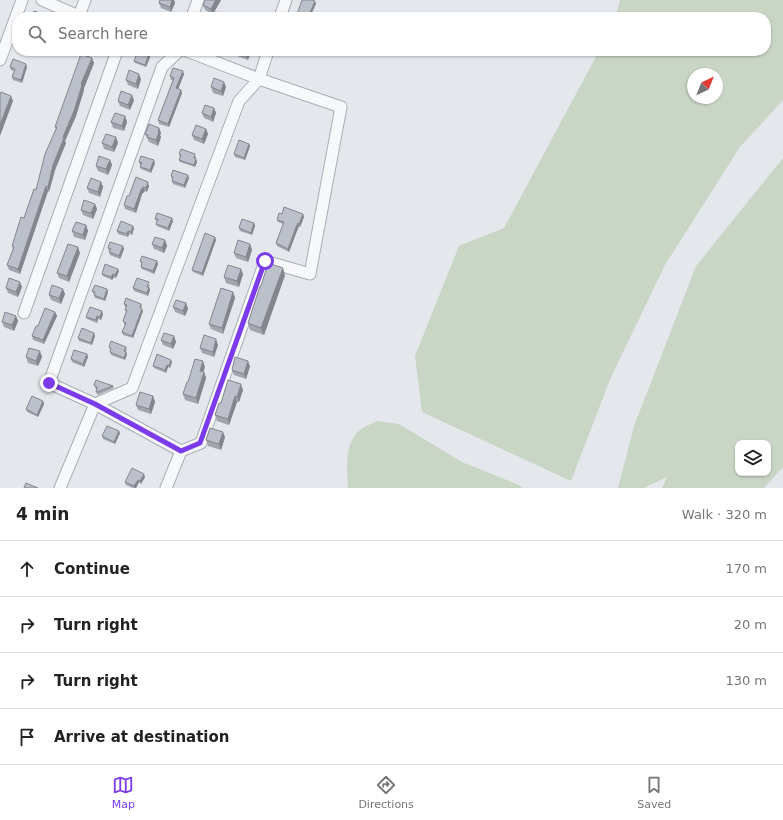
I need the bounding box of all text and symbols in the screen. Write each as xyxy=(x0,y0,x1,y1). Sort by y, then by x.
search box xyxy=(12,12,771,56)
icon: search xyxy=(26,23,48,45)
text: Search here xyxy=(58,25,148,43)
north arrow xyxy=(687,68,723,104)
route start xyxy=(256,252,274,270)
route end xyxy=(40,374,58,392)
map controls xyxy=(735,440,771,476)
button: layers xyxy=(735,440,771,476)
text: 4 min xyxy=(16,504,69,524)
text: Walk · 320 m xyxy=(682,507,767,522)
icon: ahead xyxy=(16,558,38,580)
text: Continue xyxy=(54,560,130,578)
text: 170 m xyxy=(725,561,767,576)
icon: right xyxy=(16,614,38,636)
text: Turn right xyxy=(54,616,138,634)
text: 20 m xyxy=(734,617,767,632)
icon: right xyxy=(16,670,38,692)
text: Turn right xyxy=(54,672,138,690)
text: 130 m xyxy=(725,673,767,688)
icon: arrive xyxy=(16,726,38,748)
text: Arrive at destination xyxy=(54,728,229,746)
tab: Map xyxy=(112,774,135,811)
tab: Directions xyxy=(358,774,414,811)
tab: Saved xyxy=(637,774,671,811)

